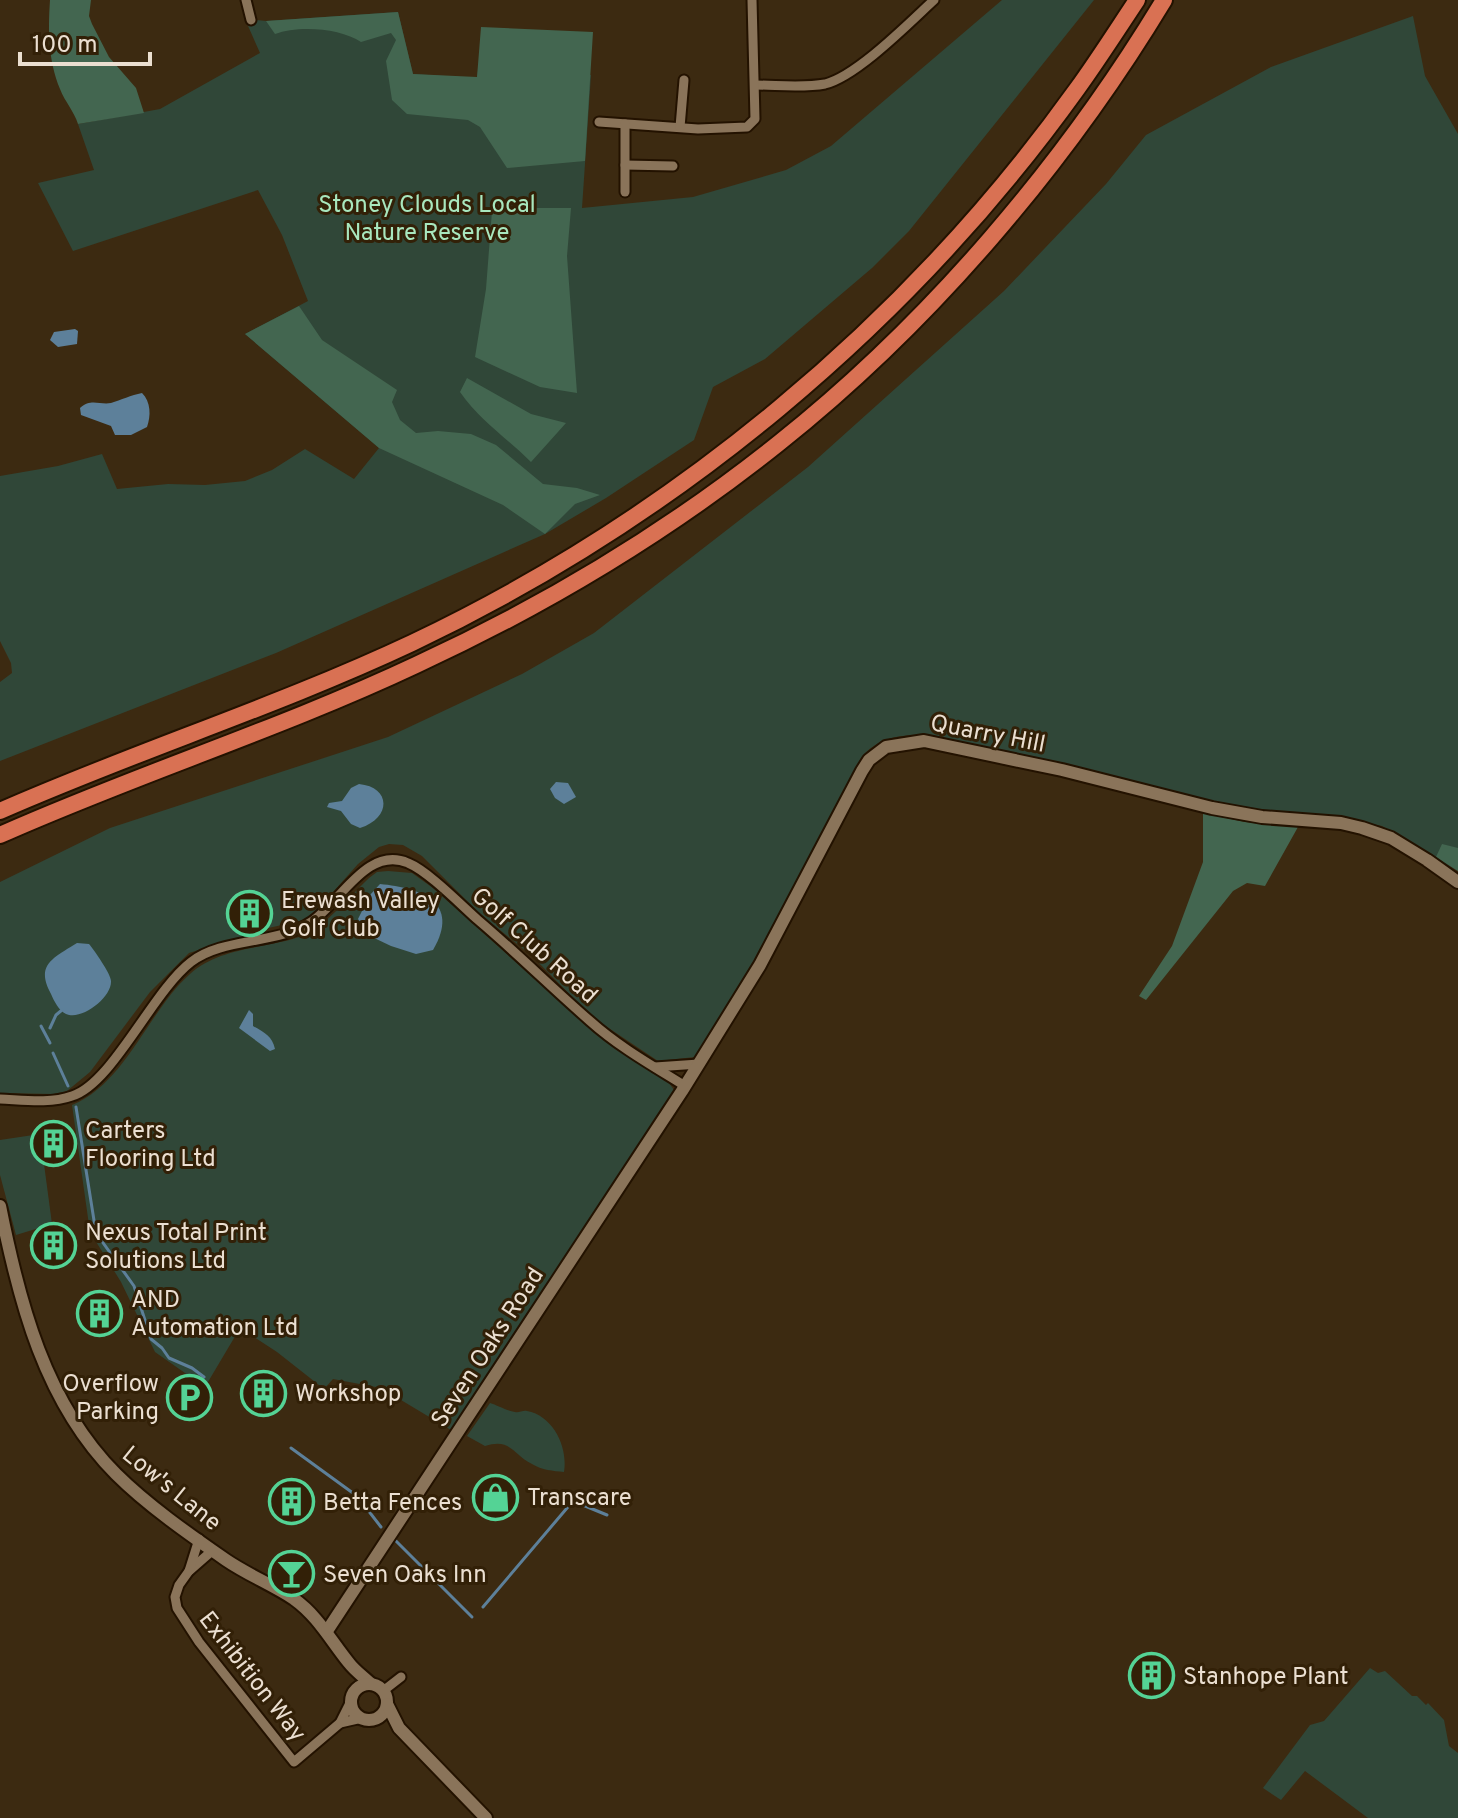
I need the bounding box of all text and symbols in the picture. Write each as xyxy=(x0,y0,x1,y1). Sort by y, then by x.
scale bar xyxy=(20,16,150,66)
text: 100 m xyxy=(32,31,98,61)
park label: Stoney Clouds Local Nature Reserve xyxy=(318,191,536,249)
street label: Quarry Hill xyxy=(927,709,1048,761)
street label: Golf Club Road xyxy=(464,882,603,1011)
place label: Erewash Valley Golf Club xyxy=(281,887,440,945)
building icon: Erewash Valley Golf Club xyxy=(226,890,274,938)
place label: Carters Flooring Ltd xyxy=(85,1117,216,1175)
building icon: Carters Flooring Ltd xyxy=(30,1120,78,1168)
place label: Nexus Total Print Solutions Ltd xyxy=(85,1219,267,1277)
building icon: Nexus Total Print Solutions Ltd xyxy=(30,1222,78,1270)
street label: Seven Oaks Road xyxy=(426,1262,552,1434)
place label: AND Automation Ltd xyxy=(131,1286,298,1344)
building icon: AND Automation Ltd xyxy=(76,1289,124,1337)
building icon: Workshop xyxy=(240,1369,288,1417)
place label: Overflow Parking xyxy=(62,1370,159,1428)
parking icon: Overflow Parking xyxy=(166,1373,214,1421)
place label: Workshop xyxy=(295,1380,401,1410)
street label: Low's Lane xyxy=(115,1440,226,1539)
shop icon: Transcare xyxy=(472,1473,520,1521)
building icon: Betta Fences xyxy=(268,1478,316,1526)
place label: Transcare xyxy=(527,1484,632,1514)
place label: Betta Fences xyxy=(323,1489,462,1519)
bar icon: Seven Oaks Inn xyxy=(268,1550,316,1598)
place label: Seven Oaks Inn xyxy=(323,1561,487,1591)
street label: Exhibition Way xyxy=(191,1606,312,1749)
building icon: Stanhope Plant xyxy=(1128,1652,1176,1700)
place label: Stanhope Plant xyxy=(1183,1663,1349,1693)

